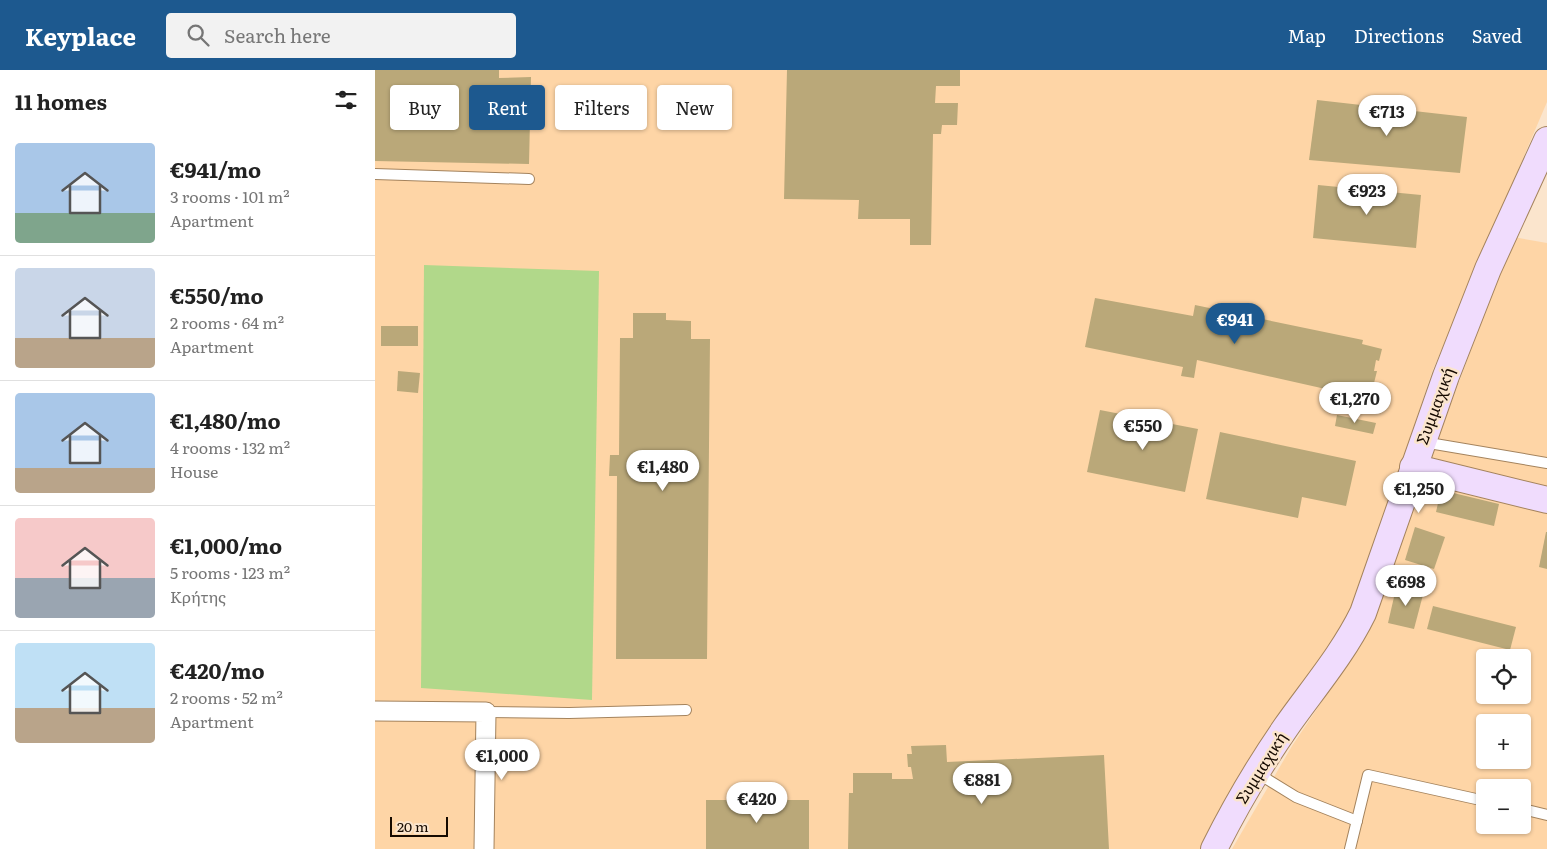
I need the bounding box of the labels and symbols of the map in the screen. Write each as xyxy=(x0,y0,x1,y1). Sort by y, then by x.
pin: €713 xyxy=(1357,94,1417,137)
pin: €923 xyxy=(1337,174,1397,216)
pin: €941 xyxy=(1205,302,1265,345)
street label: Συμμαχική xyxy=(1409,364,1459,448)
pin: €1,270 xyxy=(1314,382,1396,424)
pin: €550 xyxy=(1113,408,1173,451)
pin: €1,480 xyxy=(622,450,704,492)
pin: €1,250 xyxy=(1378,472,1460,514)
pin: €698 xyxy=(1376,564,1436,607)
street label: Συμμαχική xyxy=(1229,727,1292,808)
pin: €1,000 xyxy=(461,738,543,781)
pin: €881 xyxy=(952,762,1012,805)
pin: €420 xyxy=(727,782,787,824)
scale bar xyxy=(390,814,447,837)

